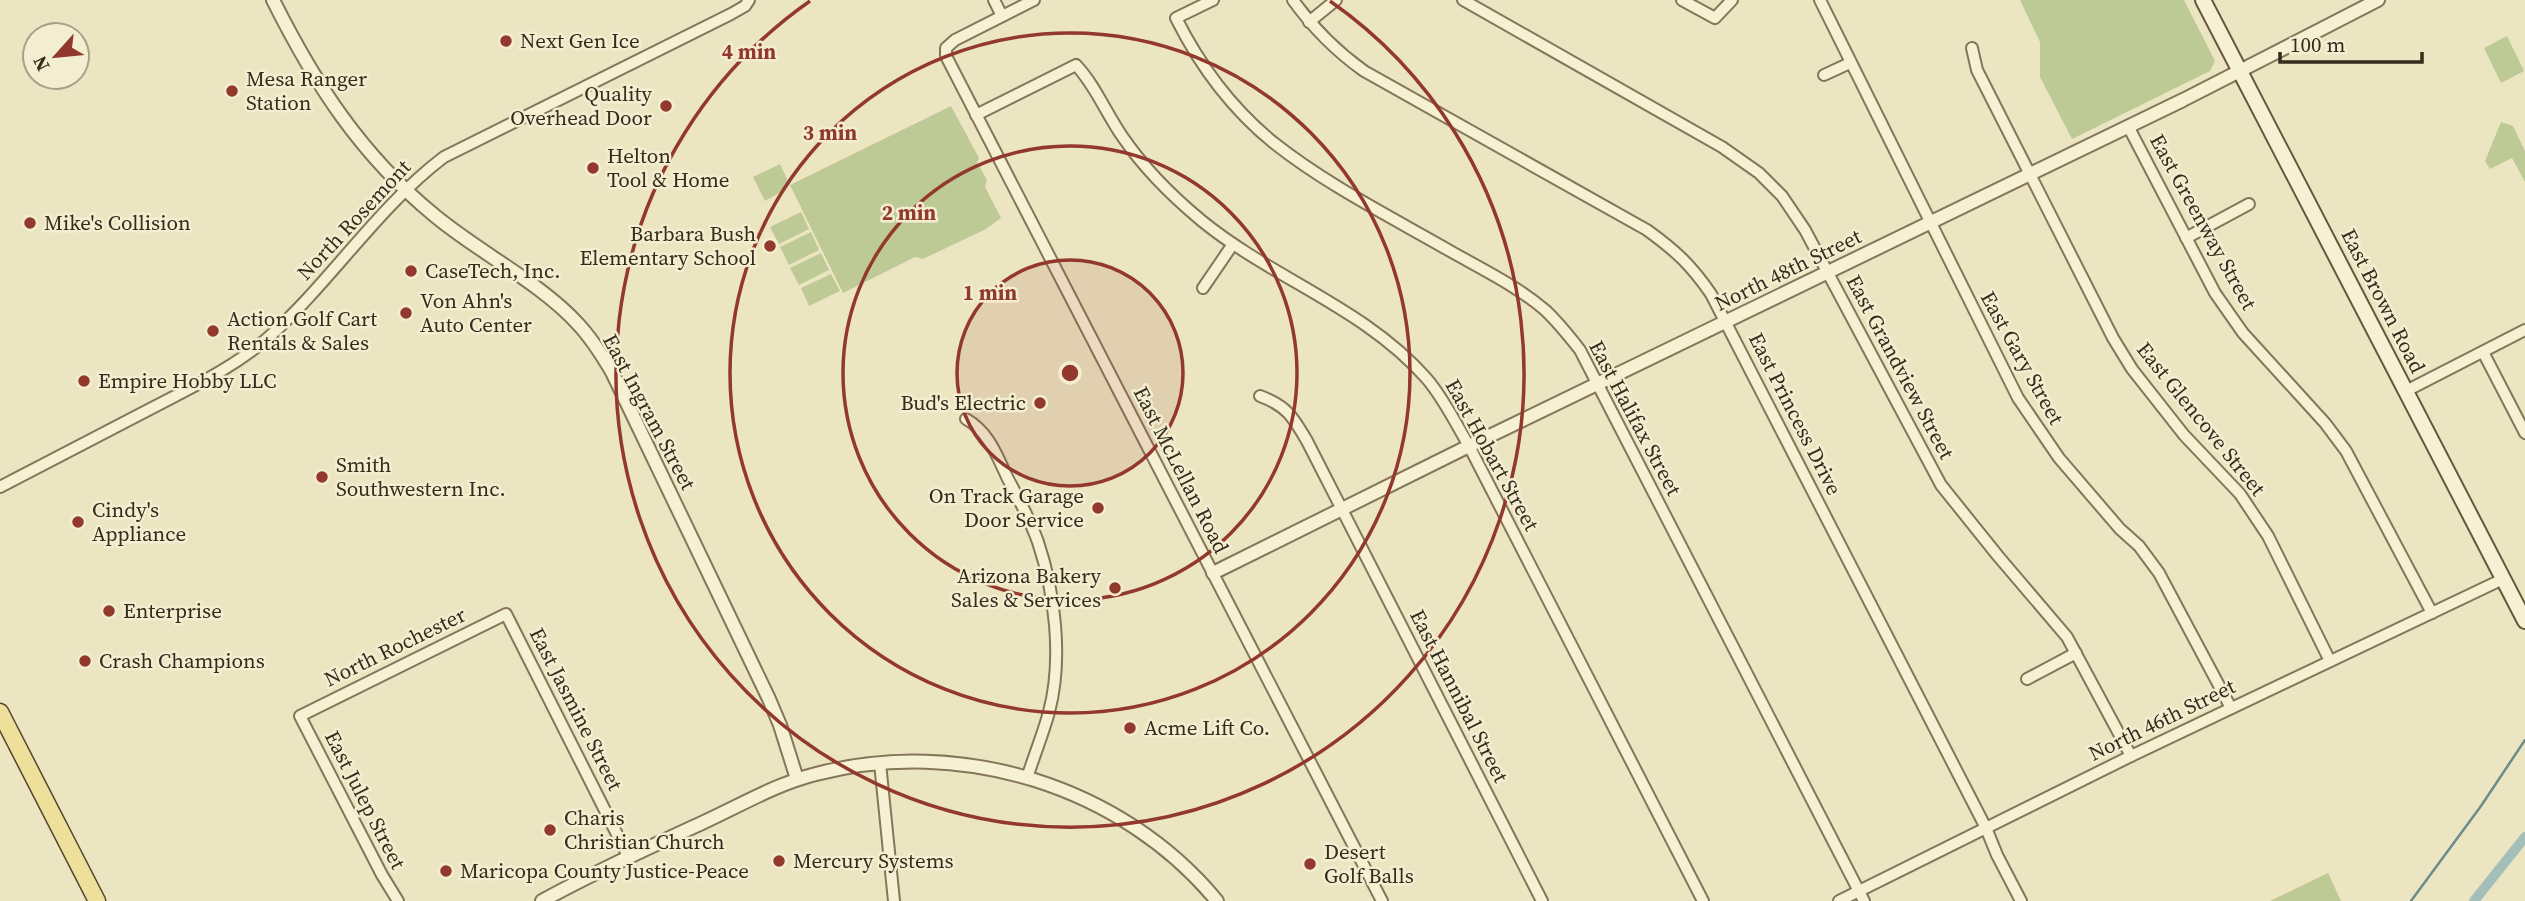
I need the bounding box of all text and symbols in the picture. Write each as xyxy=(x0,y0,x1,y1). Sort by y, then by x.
north arrow xyxy=(21,21,91,91)
scale bar xyxy=(2280,21,2422,65)
place label: Next Gen Ice xyxy=(520,26,640,55)
text: 100 m xyxy=(2290,30,2345,59)
marker: Next Gen Ice xyxy=(498,33,514,49)
text: 4 min xyxy=(722,37,776,66)
text: N xyxy=(26,52,56,76)
place label: Mesa Ranger Station xyxy=(246,64,367,117)
place label: Quality Overhead Door xyxy=(510,79,652,132)
marker: Mesa Ranger Station xyxy=(224,83,240,99)
marker: Quality Overhead Door xyxy=(658,98,674,114)
text: 3 min xyxy=(803,118,857,147)
street label: East Greenway Street xyxy=(2143,129,2264,315)
place label: Helton Tool & Home xyxy=(607,141,730,194)
street label: North Rosemont xyxy=(290,153,417,286)
marker: Helton Tool & Home xyxy=(585,160,601,176)
text: 2 min xyxy=(882,198,936,227)
place label: Mike's Collision xyxy=(44,208,191,237)
marker: Mike's Collision xyxy=(22,215,38,231)
place label: Barbara Bush Elementary School xyxy=(579,219,756,272)
street label: North 48th Street xyxy=(1710,221,1866,318)
street label: East Brown Road xyxy=(2334,223,2432,378)
marker: Barbara Bush Elementary School xyxy=(762,238,778,254)
place label: CaseTech, Inc. xyxy=(425,256,561,285)
marker: CaseTech, Inc. xyxy=(403,263,419,279)
street label: East Grandview Street xyxy=(1840,270,1961,464)
text: 1 min xyxy=(963,278,1017,307)
place label: Von Ahn's Auto Center xyxy=(420,286,532,339)
street label: East Gary Street xyxy=(1974,286,2071,430)
place label: Action Golf Cart Rentals & Sales xyxy=(227,304,377,357)
marker: Von Ahn's Auto Center xyxy=(398,305,414,321)
marker: Action Golf Cart Rentals & Sales xyxy=(205,323,221,339)
street label: East Princess Drive xyxy=(1742,327,1849,500)
street label: East Ingram Street xyxy=(596,329,703,495)
street label: East Halifax Street xyxy=(1582,335,1689,501)
street label: East Glencove Street xyxy=(2130,336,2273,502)
centre of rings xyxy=(1058,361,1082,385)
place label: Empire Hobby LLC xyxy=(98,366,276,395)
marker: Empire Hobby LLC xyxy=(76,373,92,389)
street label: East Hobart Street xyxy=(1439,374,1546,536)
street label: East McLellan Road xyxy=(1127,381,1236,558)
place label: Bud's Electric xyxy=(900,388,1026,417)
marker: Bud's Electric xyxy=(1032,395,1048,411)
place label: Smith Southwestern Inc. xyxy=(336,450,506,503)
marker: Smith Southwestern Inc. xyxy=(314,469,330,485)
place label: On Track Garage Door Service xyxy=(929,481,1084,534)
place label: Cindy's Appliance xyxy=(92,495,186,548)
marker: On Track Garage Door Service xyxy=(1090,500,1106,516)
marker: Cindy's Appliance xyxy=(70,514,86,530)
place label: Arizona Bakery Sales & Services xyxy=(951,561,1101,614)
marker: Arizona Bakery Sales & Services xyxy=(1107,580,1123,596)
place label: Enterprise xyxy=(123,596,222,625)
street label: North Rochester xyxy=(319,600,471,693)
marker: Enterprise xyxy=(101,603,117,619)
street label: East Hannibal Street xyxy=(1403,604,1516,788)
street label: East Jasmine Street xyxy=(523,622,630,795)
place label: Crash Champions xyxy=(99,646,265,675)
marker: Crash Champions xyxy=(77,653,93,669)
street label: North 46th Street xyxy=(2084,671,2240,768)
place label: Acme Lift Co. xyxy=(1144,713,1270,742)
marker: Acme Lift Co. xyxy=(1122,720,1138,736)
street label: East Julep Street xyxy=(318,726,413,874)
place label: Charis Christian Church xyxy=(564,803,725,856)
marker: Charis Christian Church xyxy=(542,822,558,838)
place label: Desert Golf Balls xyxy=(1324,837,1414,890)
place label: Mercury Systems xyxy=(793,846,954,875)
marker: Mercury Systems xyxy=(771,853,787,869)
place label: Maricopa County Justice-Peace xyxy=(460,856,749,885)
marker: Desert Golf Balls xyxy=(1302,856,1318,872)
marker: Maricopa County Justice-Peace xyxy=(438,863,454,879)

